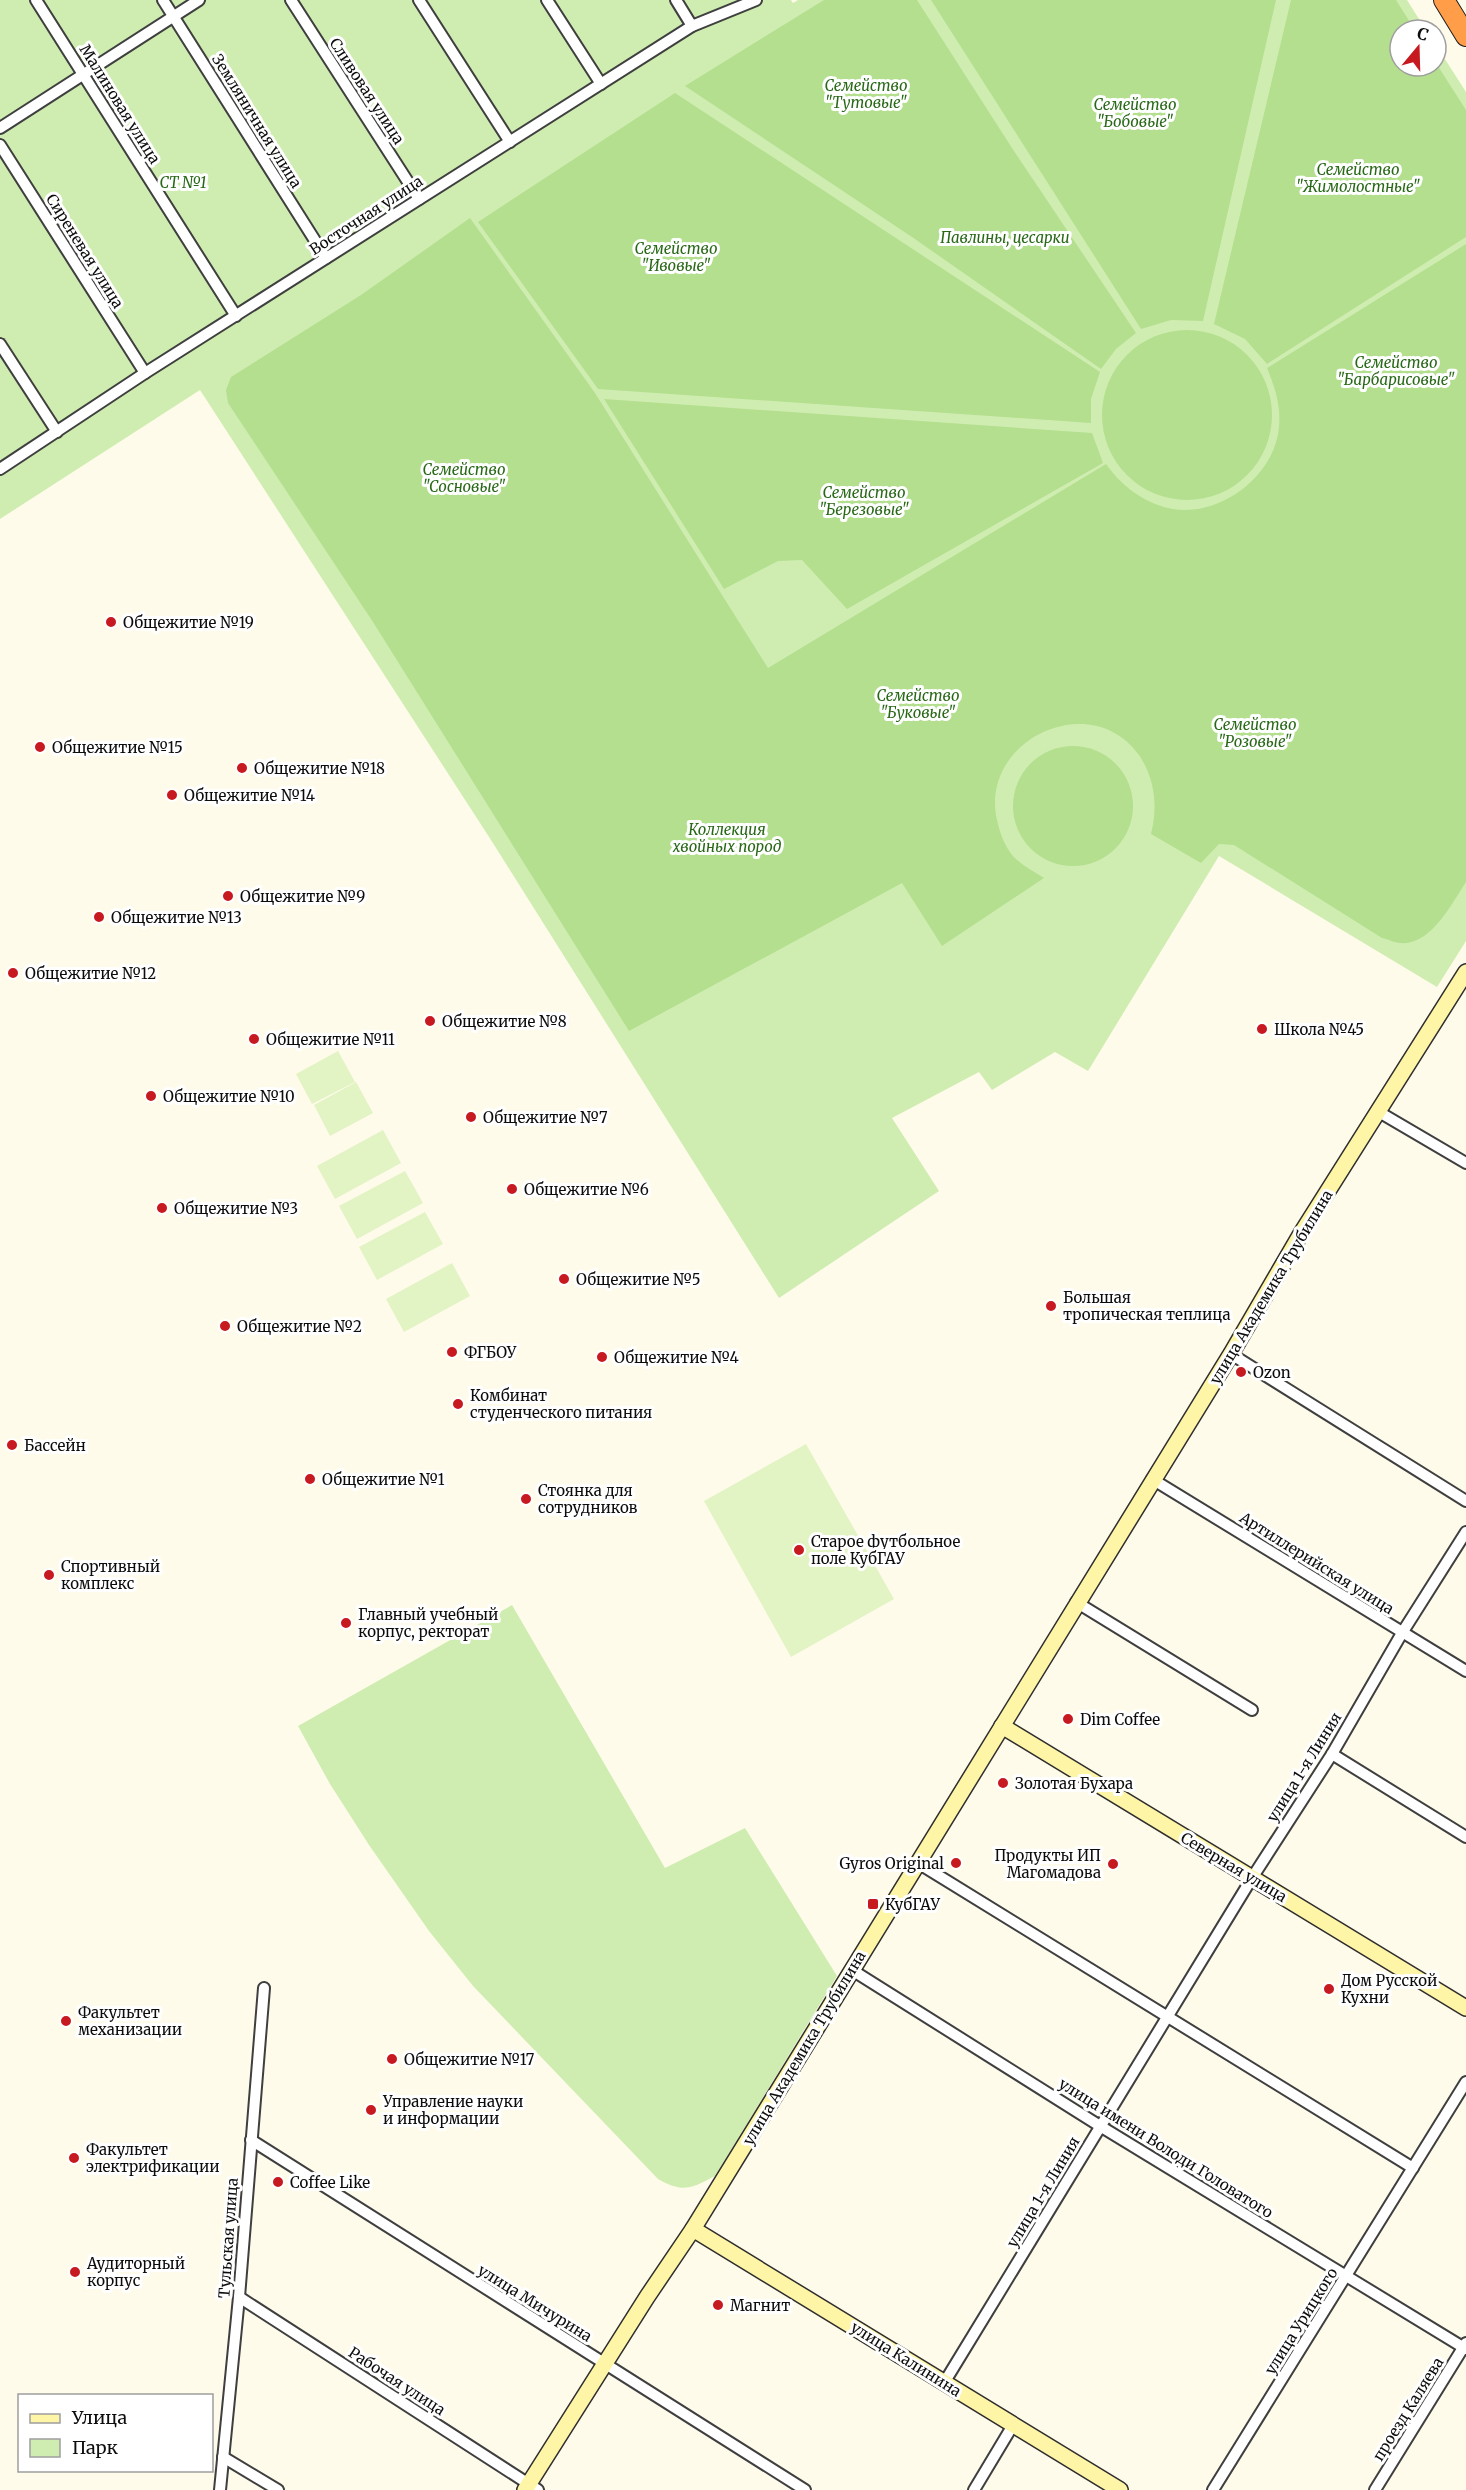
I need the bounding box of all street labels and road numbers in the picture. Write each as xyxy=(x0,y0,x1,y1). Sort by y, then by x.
street label: Сливовая улица xyxy=(326,34,408,148)
street label: Малиновая улица xyxy=(76,41,164,167)
street label: Земляничная улица xyxy=(208,51,306,191)
street label: Восточная улица xyxy=(306,171,426,259)
street label: Сиреневая улица xyxy=(42,190,128,312)
street label: улица Академика Трубилина xyxy=(1205,1186,1337,1388)
street label: Артиллерийская улица xyxy=(1236,1507,1398,1618)
street label: улица 1-я Линия xyxy=(1263,1709,1345,1825)
street label: Северная улица xyxy=(1178,1828,1290,1906)
street label: улица Академика Трубилина xyxy=(738,1947,870,2149)
street label: улица имени Володи Головатого xyxy=(1055,2074,1277,2222)
street label: улица 1-я Линия xyxy=(1002,2133,1084,2251)
street label: Тульская улица xyxy=(214,2177,242,2299)
street label: улица Мичурина xyxy=(474,2260,596,2346)
street label: улица Урицкого xyxy=(1261,2264,1342,2378)
street label: улица Калинина xyxy=(847,2317,965,2401)
street label: Рабочая улица xyxy=(345,2343,449,2419)
street label: проезд Каляева xyxy=(1368,2354,1448,2464)

